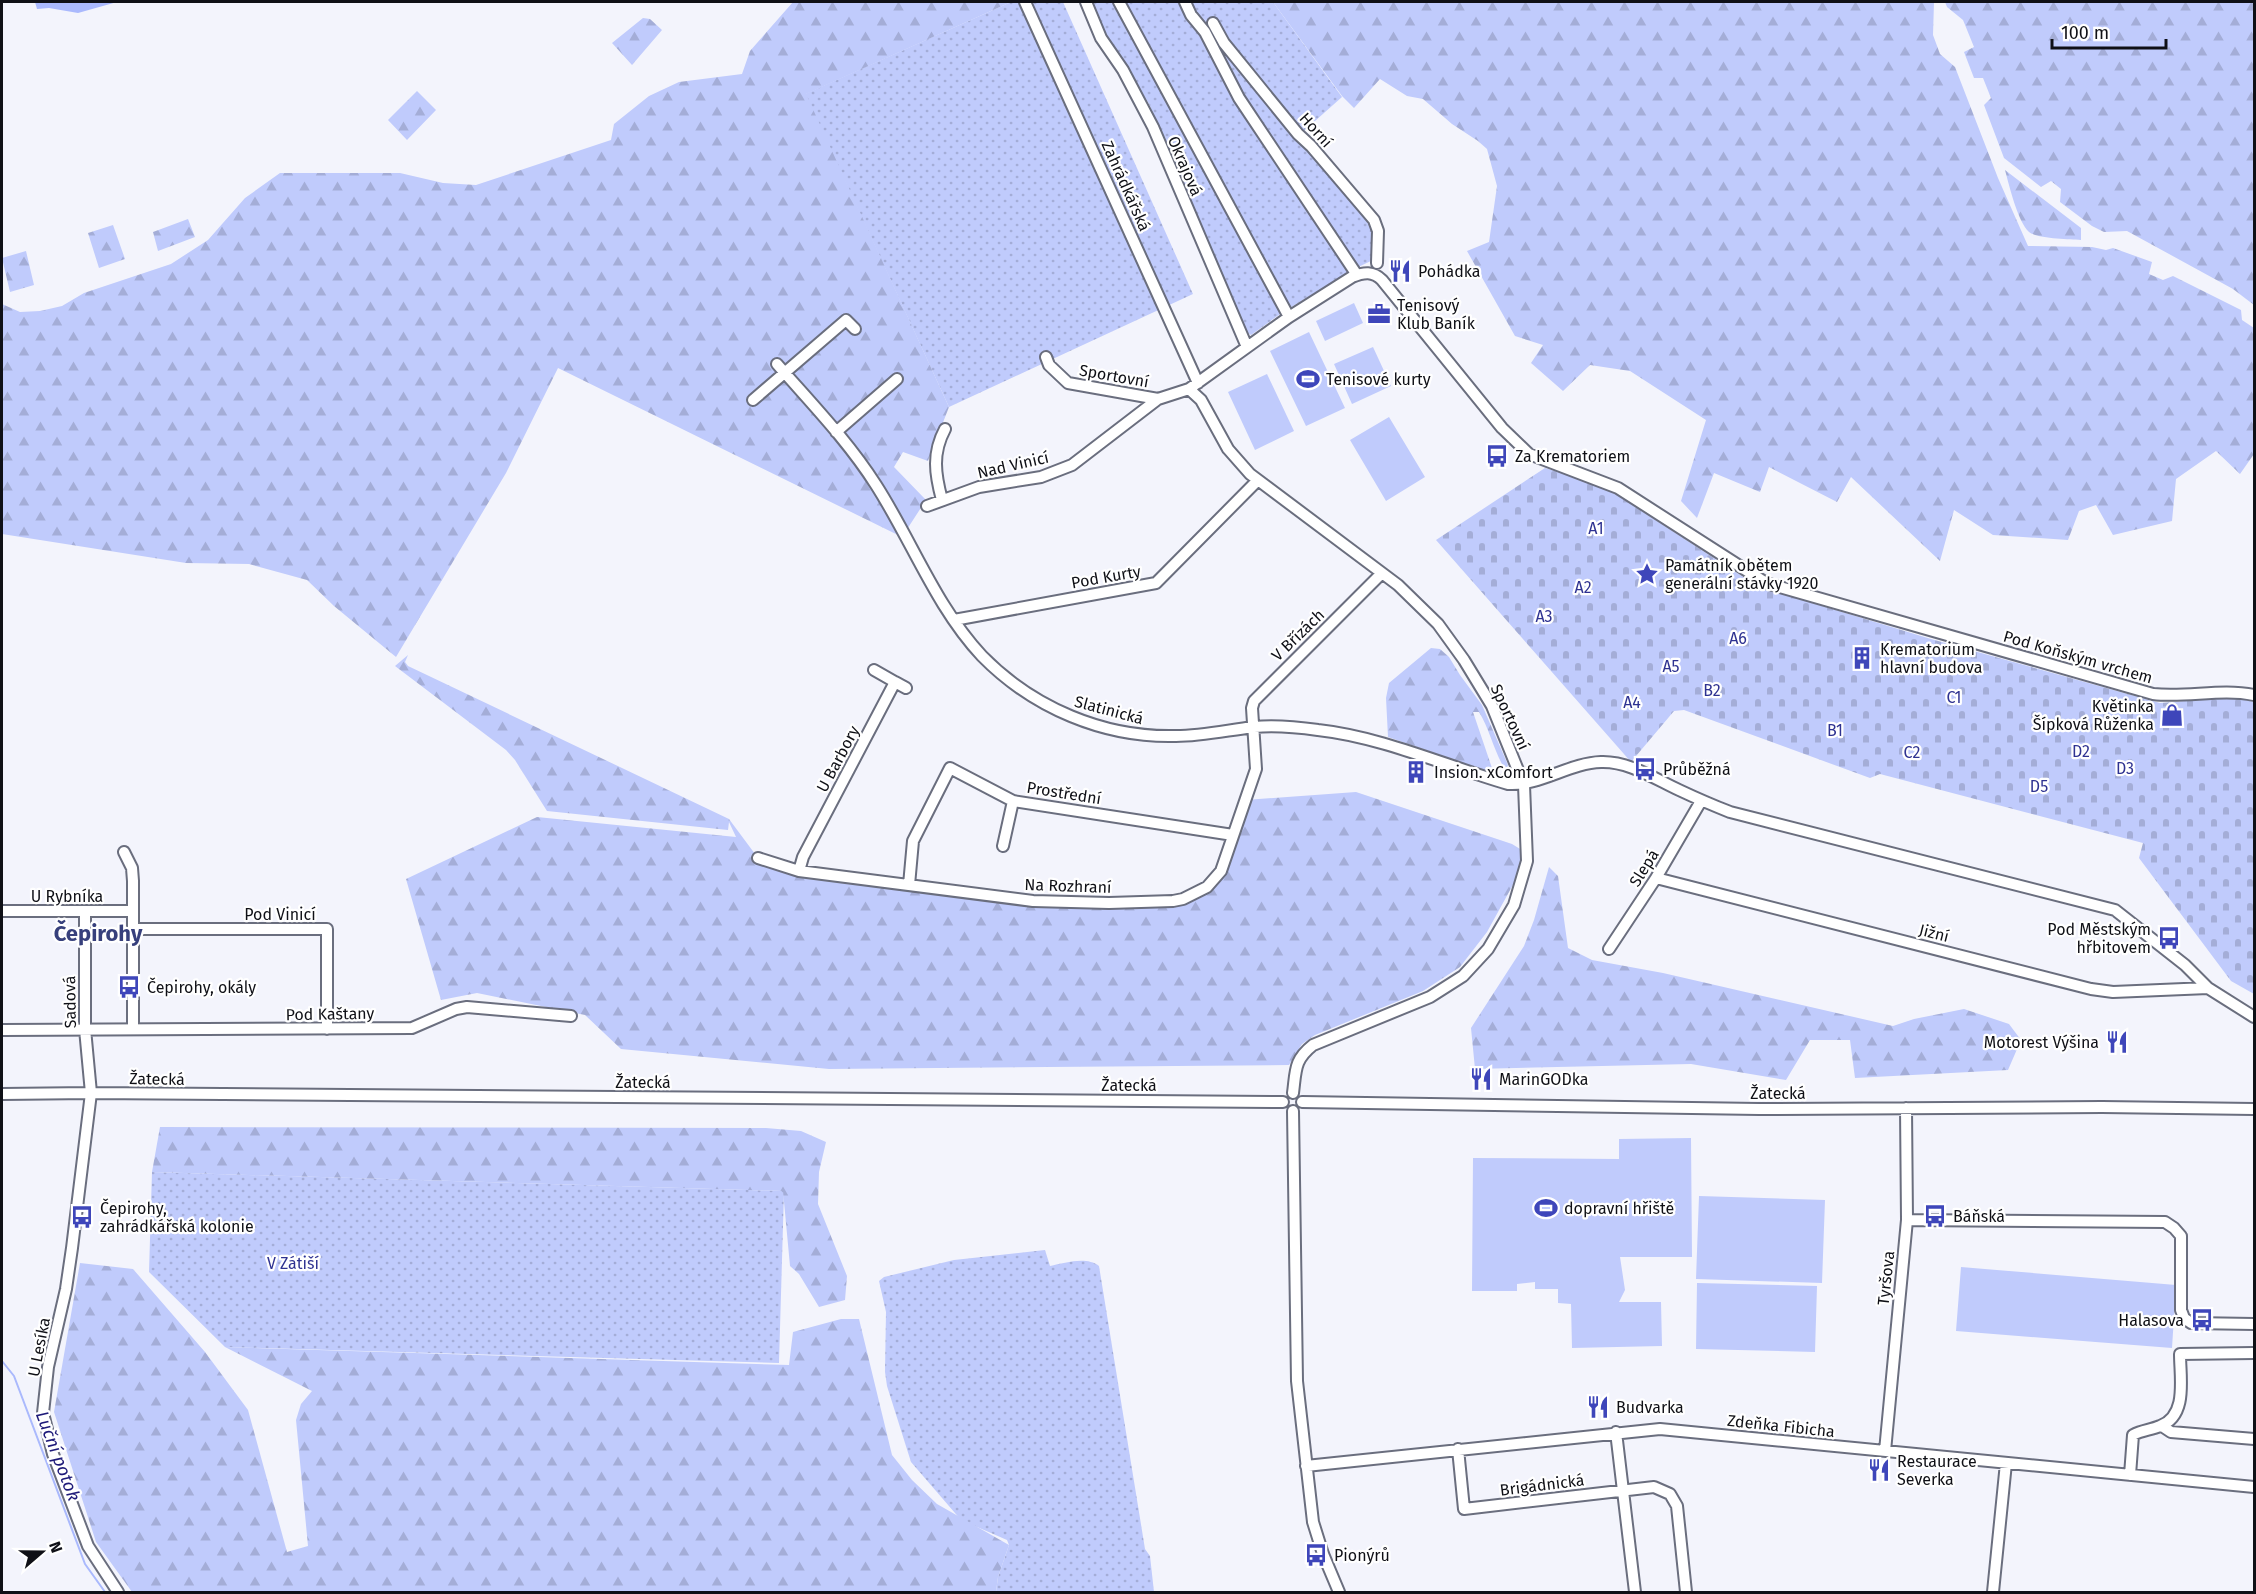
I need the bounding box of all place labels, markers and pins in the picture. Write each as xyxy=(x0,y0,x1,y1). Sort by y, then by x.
restaurant icon: Pohádka xyxy=(1387,258,1413,284)
place label: Pohádka xyxy=(1418,262,1480,281)
place label: Tenisový Klub Baník xyxy=(1397,296,1476,333)
office icon: Tenisový Klub Baník xyxy=(1366,301,1392,327)
sports icon: Tenisové kurty xyxy=(1295,366,1321,392)
place label: Tenisové kurty xyxy=(1326,370,1431,389)
bus stop icon: Za Krematoriem xyxy=(1484,443,1510,469)
place label: Za Krematoriem xyxy=(1515,447,1630,466)
place label: Památník obětem generální stávky 1920 xyxy=(1665,556,1819,593)
place icon: Památník obětem generální stávky 1920 xyxy=(1634,561,1660,587)
place label: Krematorium hlavní budova xyxy=(1880,640,1982,677)
building icon: Krematorium hlavní budova xyxy=(1849,645,1875,671)
place label: Květinka Šípková Růženka xyxy=(2033,697,2154,734)
shop icon: Květinka Šípková Růženka xyxy=(2159,702,2185,728)
bus stop icon: Průběžná xyxy=(1632,756,1658,782)
building icon: Insion. xComfort xyxy=(1403,759,1429,785)
place label: Průběžná xyxy=(1663,760,1731,779)
place label: Insion. xComfort xyxy=(1434,763,1553,782)
place label: Pod Městským hřbitovem xyxy=(2047,920,2151,957)
bus stop icon: Pod Městským hřbitovem xyxy=(2156,925,2182,951)
bus stop icon: Čepirohy, okály xyxy=(116,974,142,1000)
place label: Čepirohy, okály xyxy=(147,977,256,997)
restaurant icon: Motorest Výšina xyxy=(2104,1029,2130,1055)
place label: Motorest Výšina xyxy=(1984,1033,2099,1052)
restaurant icon: MarinGODka xyxy=(1468,1066,1494,1092)
place label: MarinGODka xyxy=(1499,1070,1588,1089)
sports icon: dopravní hřiště xyxy=(1533,1195,1559,1221)
place label: Čepirohy, zahrádkářská kolonie xyxy=(100,1198,254,1236)
place label: dopravní hřiště xyxy=(1564,1199,1674,1218)
bus stop icon: Báňská xyxy=(1922,1203,1948,1229)
bus stop icon: Čepirohy, zahrádkářská kolonie xyxy=(69,1204,95,1230)
place label: Báňská xyxy=(1953,1207,2005,1226)
bus stop icon: Halasova xyxy=(2189,1307,2215,1333)
place label: Halasova xyxy=(2118,1311,2184,1330)
restaurant icon: Budvarka xyxy=(1585,1394,1611,1420)
place label: Budvarka xyxy=(1616,1398,1684,1417)
place label: Restaurace Severka xyxy=(1897,1452,1977,1489)
restaurant icon: Restaurace Severka xyxy=(1866,1457,1892,1483)
bus stop icon: Pionýrů xyxy=(1303,1542,1329,1568)
place label: Pionýrů xyxy=(1334,1546,1390,1565)

